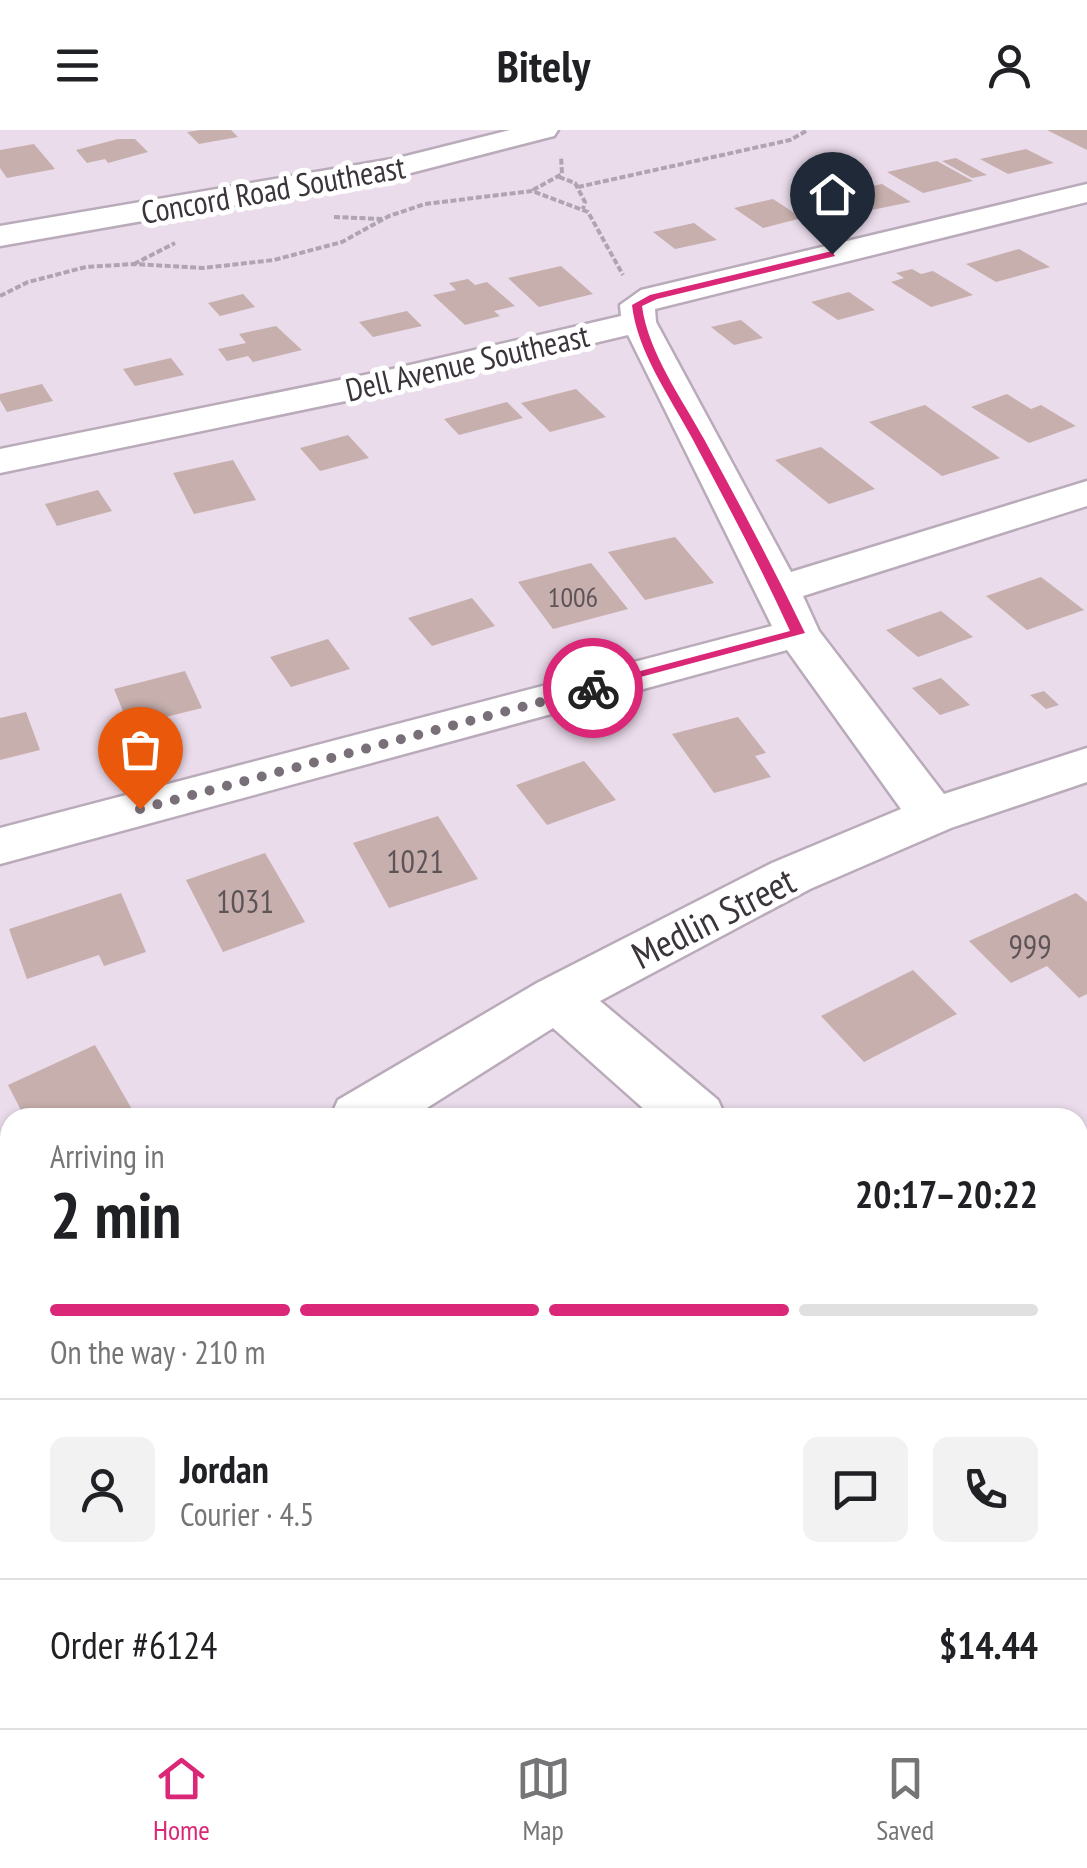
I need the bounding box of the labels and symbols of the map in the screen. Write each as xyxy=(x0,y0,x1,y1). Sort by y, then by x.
street label: Concord Road Southeast xyxy=(138,145,408,233)
pin xyxy=(790,152,875,255)
street label: Dell Avenue Southeast xyxy=(341,314,593,410)
house number: 1006 xyxy=(548,578,598,615)
courier xyxy=(543,638,643,738)
pin xyxy=(98,707,183,810)
house number: 1021 xyxy=(386,840,444,882)
street label: Medlin Street xyxy=(623,855,803,979)
house number: 1031 xyxy=(216,880,274,922)
house number: 999 xyxy=(1008,925,1052,967)

